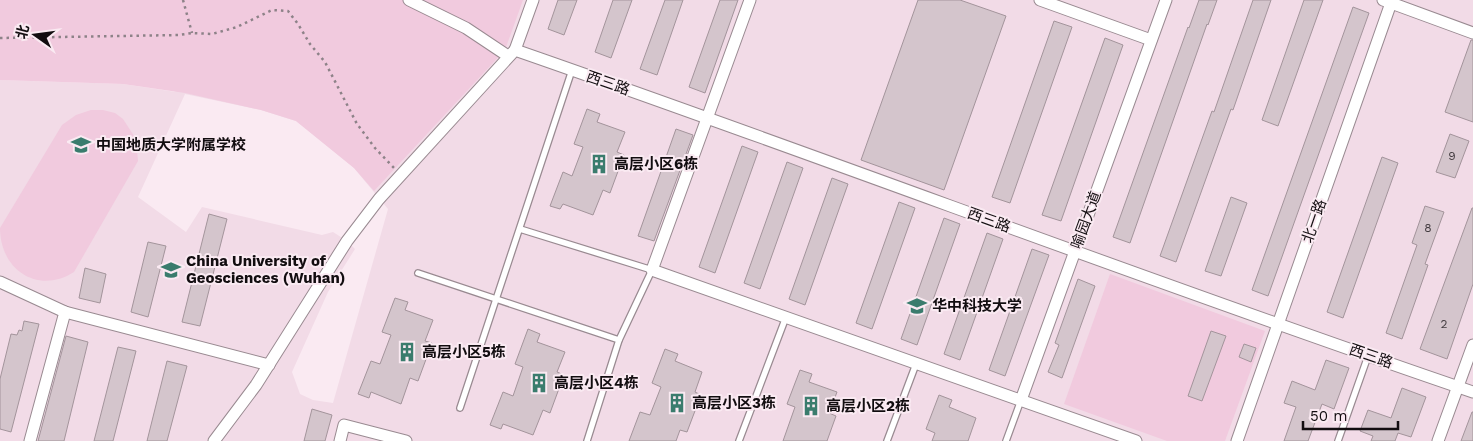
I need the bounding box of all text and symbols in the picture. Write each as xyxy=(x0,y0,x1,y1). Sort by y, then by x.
north arrow xyxy=(10,10,60,60)
text: 北 xyxy=(13,23,32,41)
street label: 西三路 xyxy=(584,67,632,99)
school or university icon: 中国地质大学附属学校 xyxy=(70,134,92,156)
place label: 中国地质大学附属学校 xyxy=(96,136,246,154)
house number: 9 xyxy=(1448,149,1456,163)
building icon: 高层小区6栋 xyxy=(588,153,610,175)
place label: 高层小区6栋 xyxy=(614,155,698,173)
street label: 喻园大道 xyxy=(1067,189,1105,251)
street label: 北一路 xyxy=(1298,197,1330,245)
street label: 西三路 xyxy=(965,204,1013,236)
house number: 8 xyxy=(1424,221,1432,235)
place label: China University of Geosciences (Wuhan) xyxy=(186,252,345,287)
school or university icon: China University of Geosciences (Wuhan) xyxy=(160,259,182,281)
school or university icon: 华中科技大学 xyxy=(906,295,928,317)
place label: 华中科技大学 xyxy=(932,297,1022,315)
house number: 2 xyxy=(1441,317,1448,331)
street label: 西三路 xyxy=(1347,340,1395,372)
building icon: 高层小区5栋 xyxy=(396,341,418,363)
place label: 高层小区5栋 xyxy=(422,343,506,361)
building icon: 高层小区4栋 xyxy=(528,372,550,394)
place label: 高层小区4栋 xyxy=(554,374,639,392)
building icon: 高层小区3栋 xyxy=(666,392,688,414)
place label: 高层小区3栋 xyxy=(692,394,776,412)
building icon: 高层小区2栋 xyxy=(800,395,822,417)
place label: 高层小区2栋 xyxy=(826,397,910,415)
scale bar xyxy=(1303,398,1398,430)
text: 50 m xyxy=(1310,407,1347,425)

